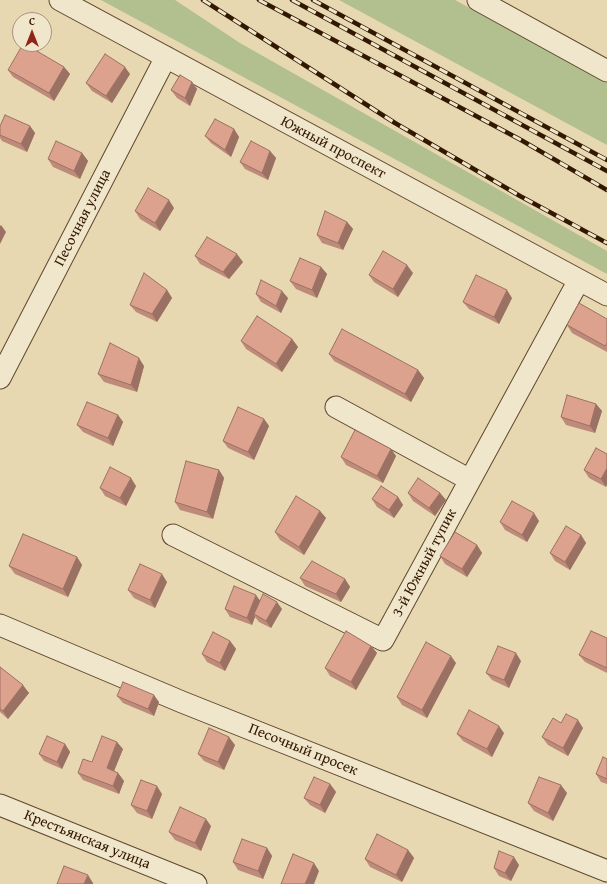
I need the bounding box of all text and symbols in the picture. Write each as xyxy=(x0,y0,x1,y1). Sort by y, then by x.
north arrow xyxy=(12,12,52,52)
text: С xyxy=(29,13,35,29)
street label: Южный проспект xyxy=(277,113,389,183)
street label: Песочная улица xyxy=(51,167,115,269)
street label: 3-й Южный тупик xyxy=(389,506,461,620)
street label: Песочный просек xyxy=(246,720,360,780)
street label: Крестьянская улица xyxy=(21,806,153,874)

